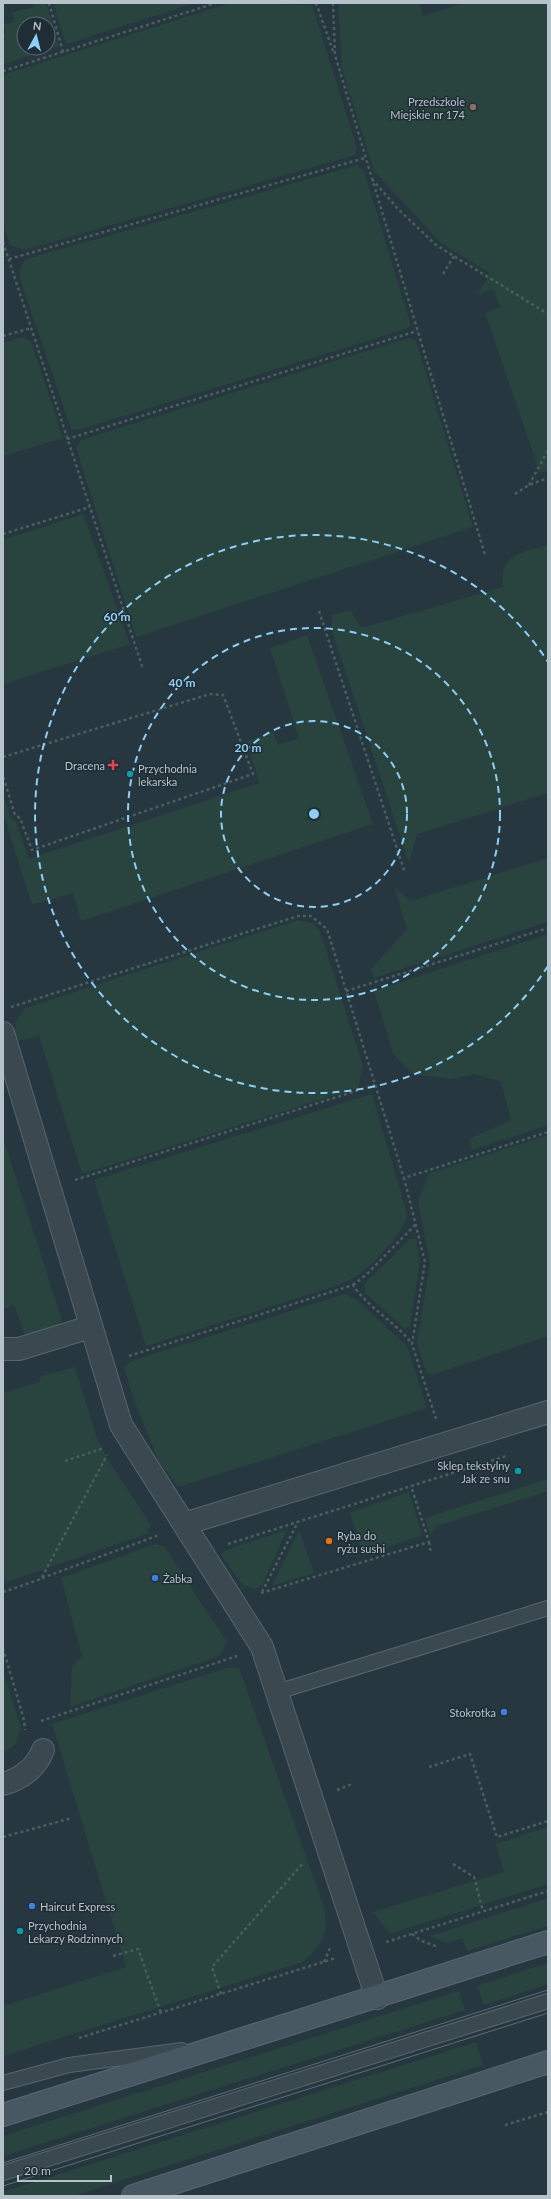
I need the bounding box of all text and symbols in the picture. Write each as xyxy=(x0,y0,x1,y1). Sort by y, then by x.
north arrow xyxy=(16,16,56,56)
text: N xyxy=(32,19,42,33)
place label: Przedszkole Miejskie nr 174 xyxy=(390,95,466,121)
marker: Przedszkole Miejskie nr 174 xyxy=(468,102,478,112)
text: 60 m xyxy=(104,609,130,624)
text: 40 m xyxy=(169,675,195,690)
text: 20 m xyxy=(235,740,261,755)
place label: Dracena xyxy=(65,759,105,772)
marker: Dracena xyxy=(108,760,118,770)
place label: Przychodnia lekarska xyxy=(138,762,197,788)
marker: Przychodnia lekarska xyxy=(125,769,135,779)
centre of rings xyxy=(307,807,321,821)
place label: Sklep tekstylny Jak ze snu xyxy=(437,1459,510,1485)
marker: Sklep tekstylny Jak ze snu xyxy=(513,1466,523,1476)
place label: Ryba do ryżu sushi xyxy=(337,1529,385,1555)
marker: Ryba do ryżu sushi xyxy=(324,1536,334,1546)
place label: Żabka xyxy=(163,1572,192,1585)
marker: Żabka xyxy=(150,1573,160,1583)
place label: Stokrotka xyxy=(450,1706,496,1719)
marker: Stokrotka xyxy=(499,1707,509,1717)
place label: Haircut Express xyxy=(40,1900,116,1913)
marker: Haircut Express xyxy=(27,1901,37,1911)
place label: Przychodnia Lekarzy Rodzinnych xyxy=(28,1919,123,1945)
marker: Przychodnia Lekarzy Rodzinnych xyxy=(15,1926,25,1936)
scale bar xyxy=(18,2157,111,2183)
text: 20 m xyxy=(24,2163,51,2178)

